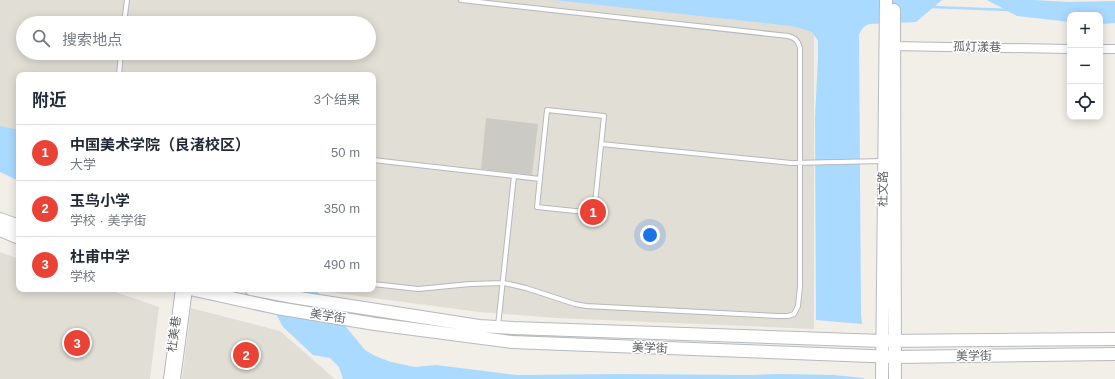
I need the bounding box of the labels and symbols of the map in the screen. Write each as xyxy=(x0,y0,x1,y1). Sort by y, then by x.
street label: 孤灯漾巷 xyxy=(953,40,1001,54)
street label: 杜文路 xyxy=(876,171,890,207)
pin: 1 xyxy=(580,197,606,227)
your location xyxy=(640,225,660,245)
street label: 美学街 xyxy=(309,306,347,326)
street label: 杜美巷 xyxy=(165,315,183,353)
pin: 3 xyxy=(64,328,90,358)
pin: 2 xyxy=(233,340,259,370)
street label: 美学街 xyxy=(632,340,668,356)
street label: 美学街 xyxy=(956,349,992,363)

